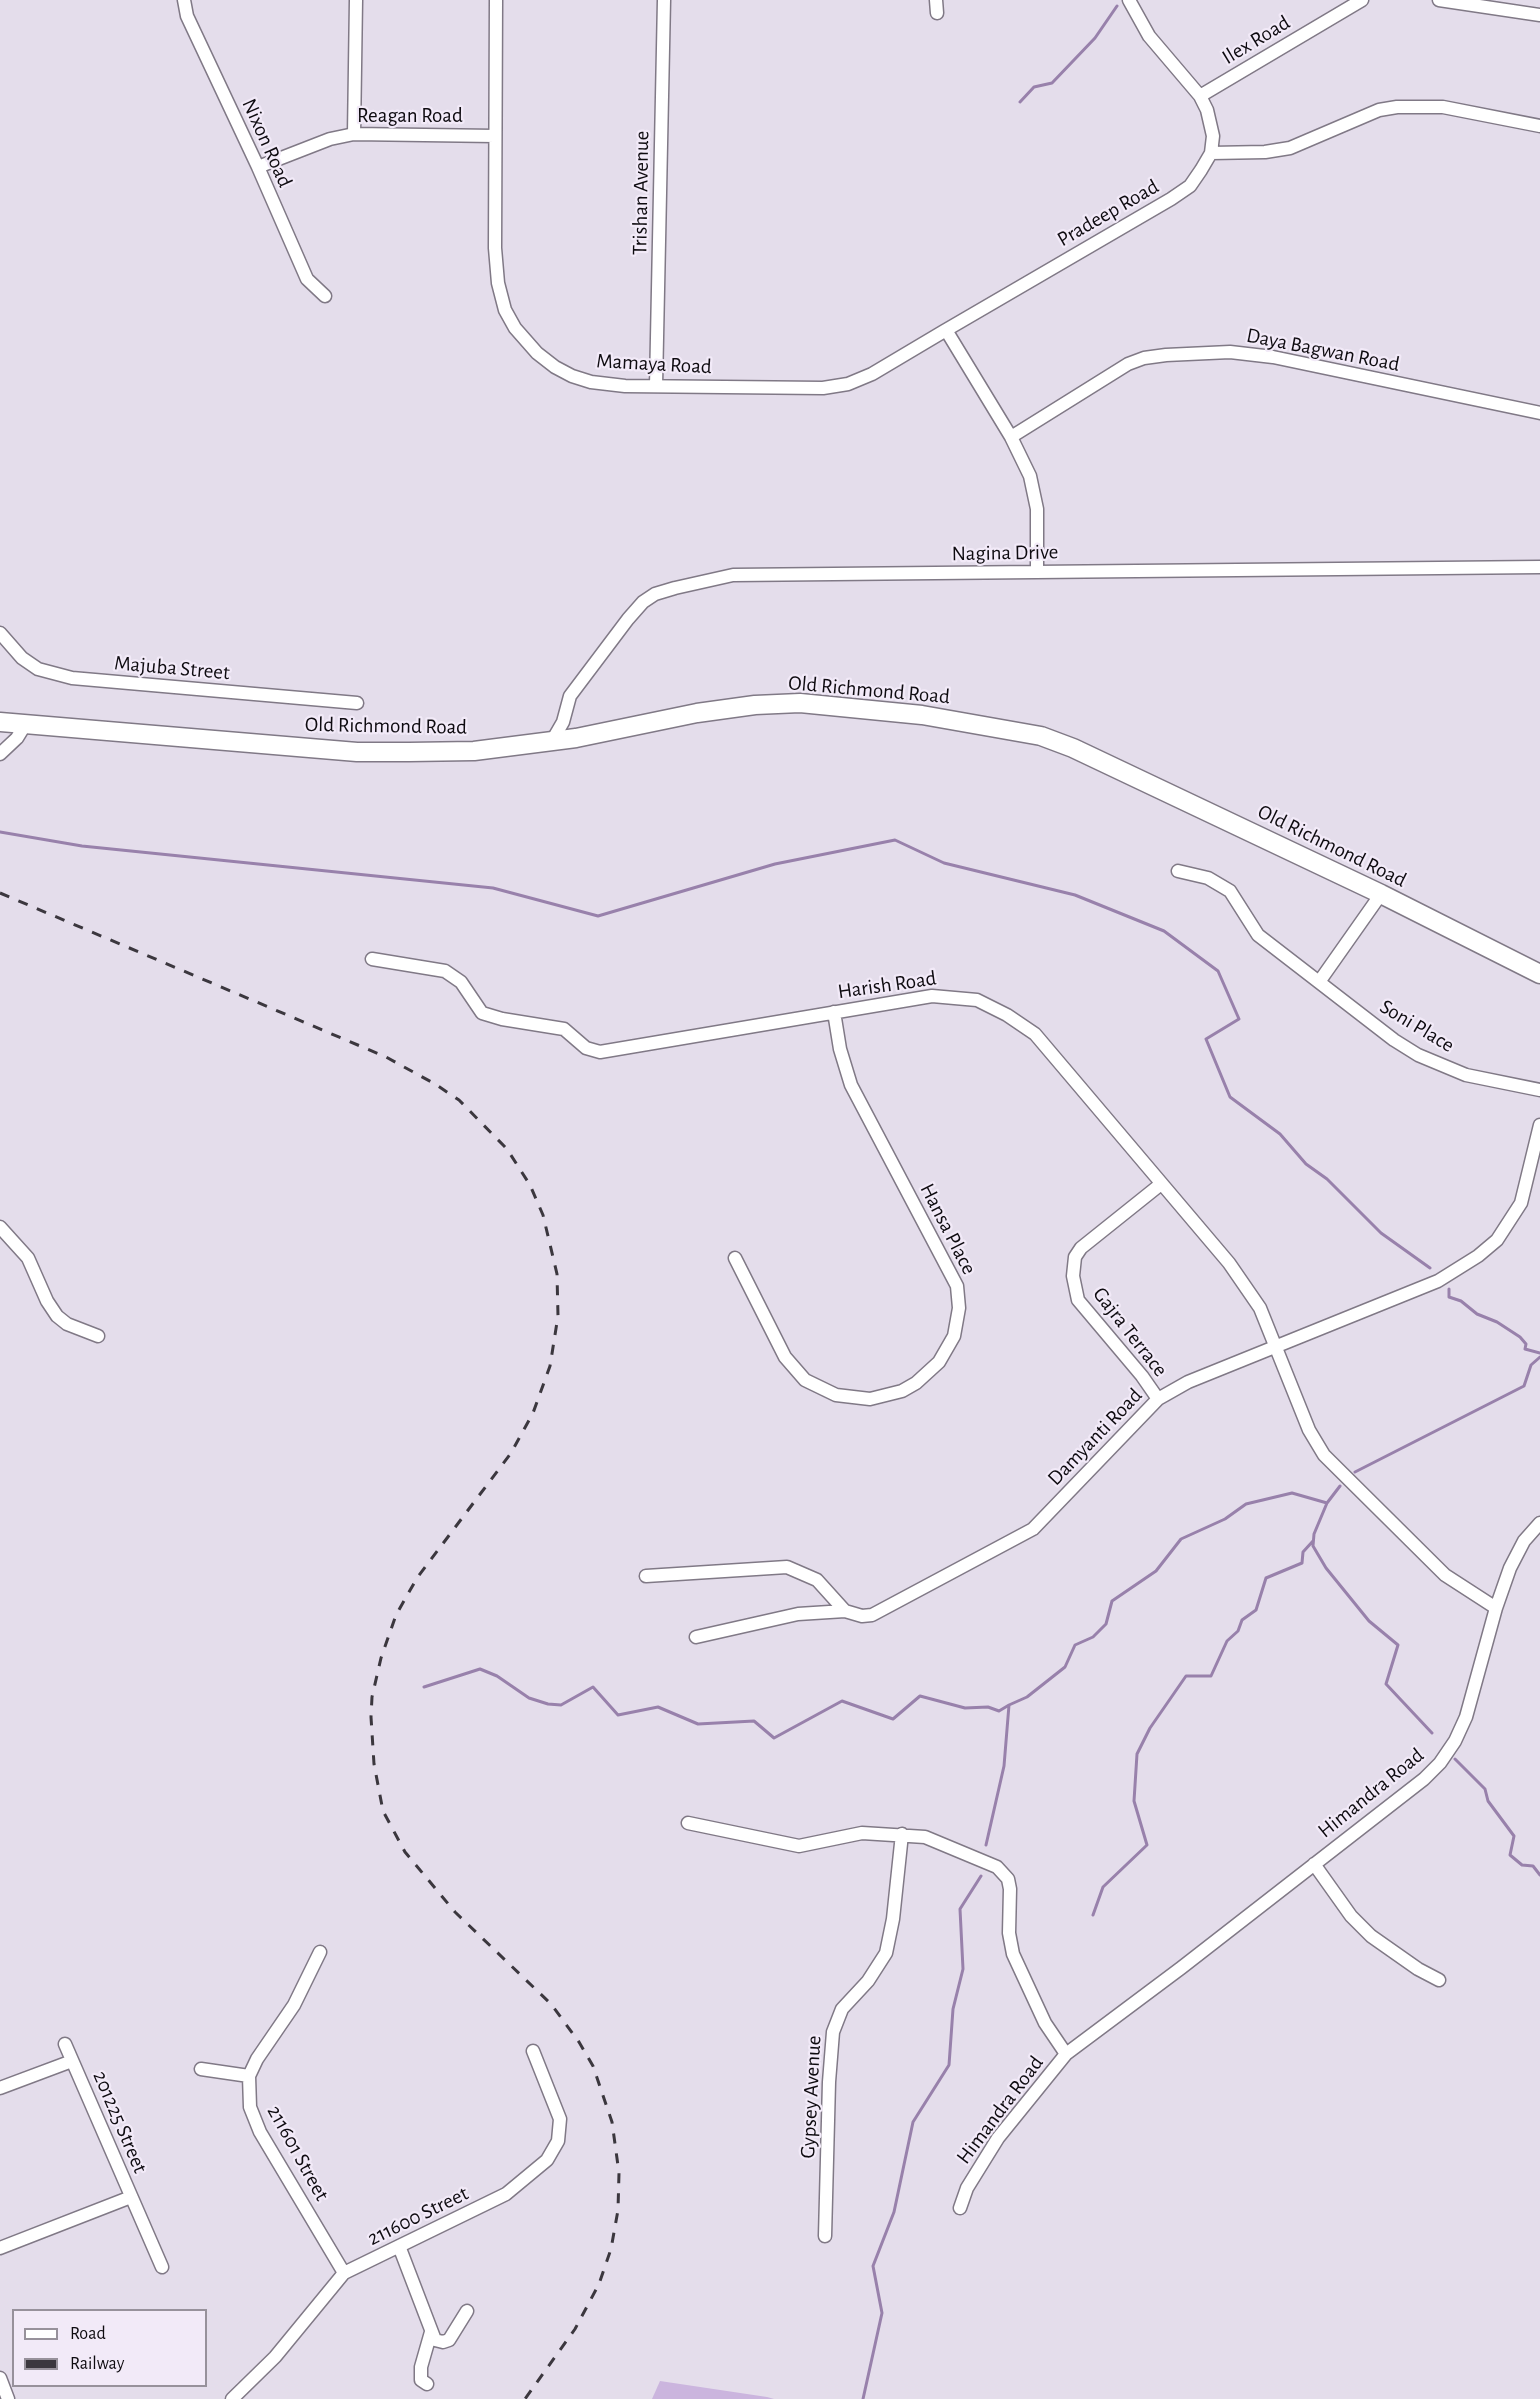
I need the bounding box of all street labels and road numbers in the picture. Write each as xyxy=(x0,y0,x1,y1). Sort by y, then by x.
street label: Ilex Road xyxy=(1217,10,1295,70)
street label: Nixon Road xyxy=(236,95,298,191)
street label: Reagan Road xyxy=(357,103,463,129)
street label: Trishan Avenue xyxy=(627,131,655,255)
street label: Pradeep Road xyxy=(1053,174,1163,252)
street label: Daya Bagwan Road xyxy=(1244,323,1402,377)
street label: Mamaya Road xyxy=(596,348,712,380)
street label: Nagina Drive xyxy=(951,539,1059,567)
street label: Majuba Street xyxy=(113,650,231,686)
street label: Old Richmond Road xyxy=(787,670,951,710)
street label: Old Richmond Road xyxy=(305,712,467,740)
street label: Old Richmond Road xyxy=(1254,799,1410,893)
street label: Harish Road xyxy=(836,966,938,1004)
street label: Soni Place xyxy=(1375,994,1459,1058)
street label: Hansa Place xyxy=(914,1179,982,1279)
street label: Gajra Terrace xyxy=(1087,1282,1173,1382)
street label: Damyanti Road xyxy=(1042,1383,1148,1491)
street label: Himandra Road xyxy=(1313,1743,1429,1843)
street label: Gypsey Avenue xyxy=(795,2035,827,2159)
street label: Himandra Road xyxy=(951,2051,1049,2169)
street label: 201225 Street xyxy=(87,2067,153,2177)
street label: 211601 Street xyxy=(262,2101,334,2205)
street label: 211600 Street xyxy=(364,2181,472,2251)

